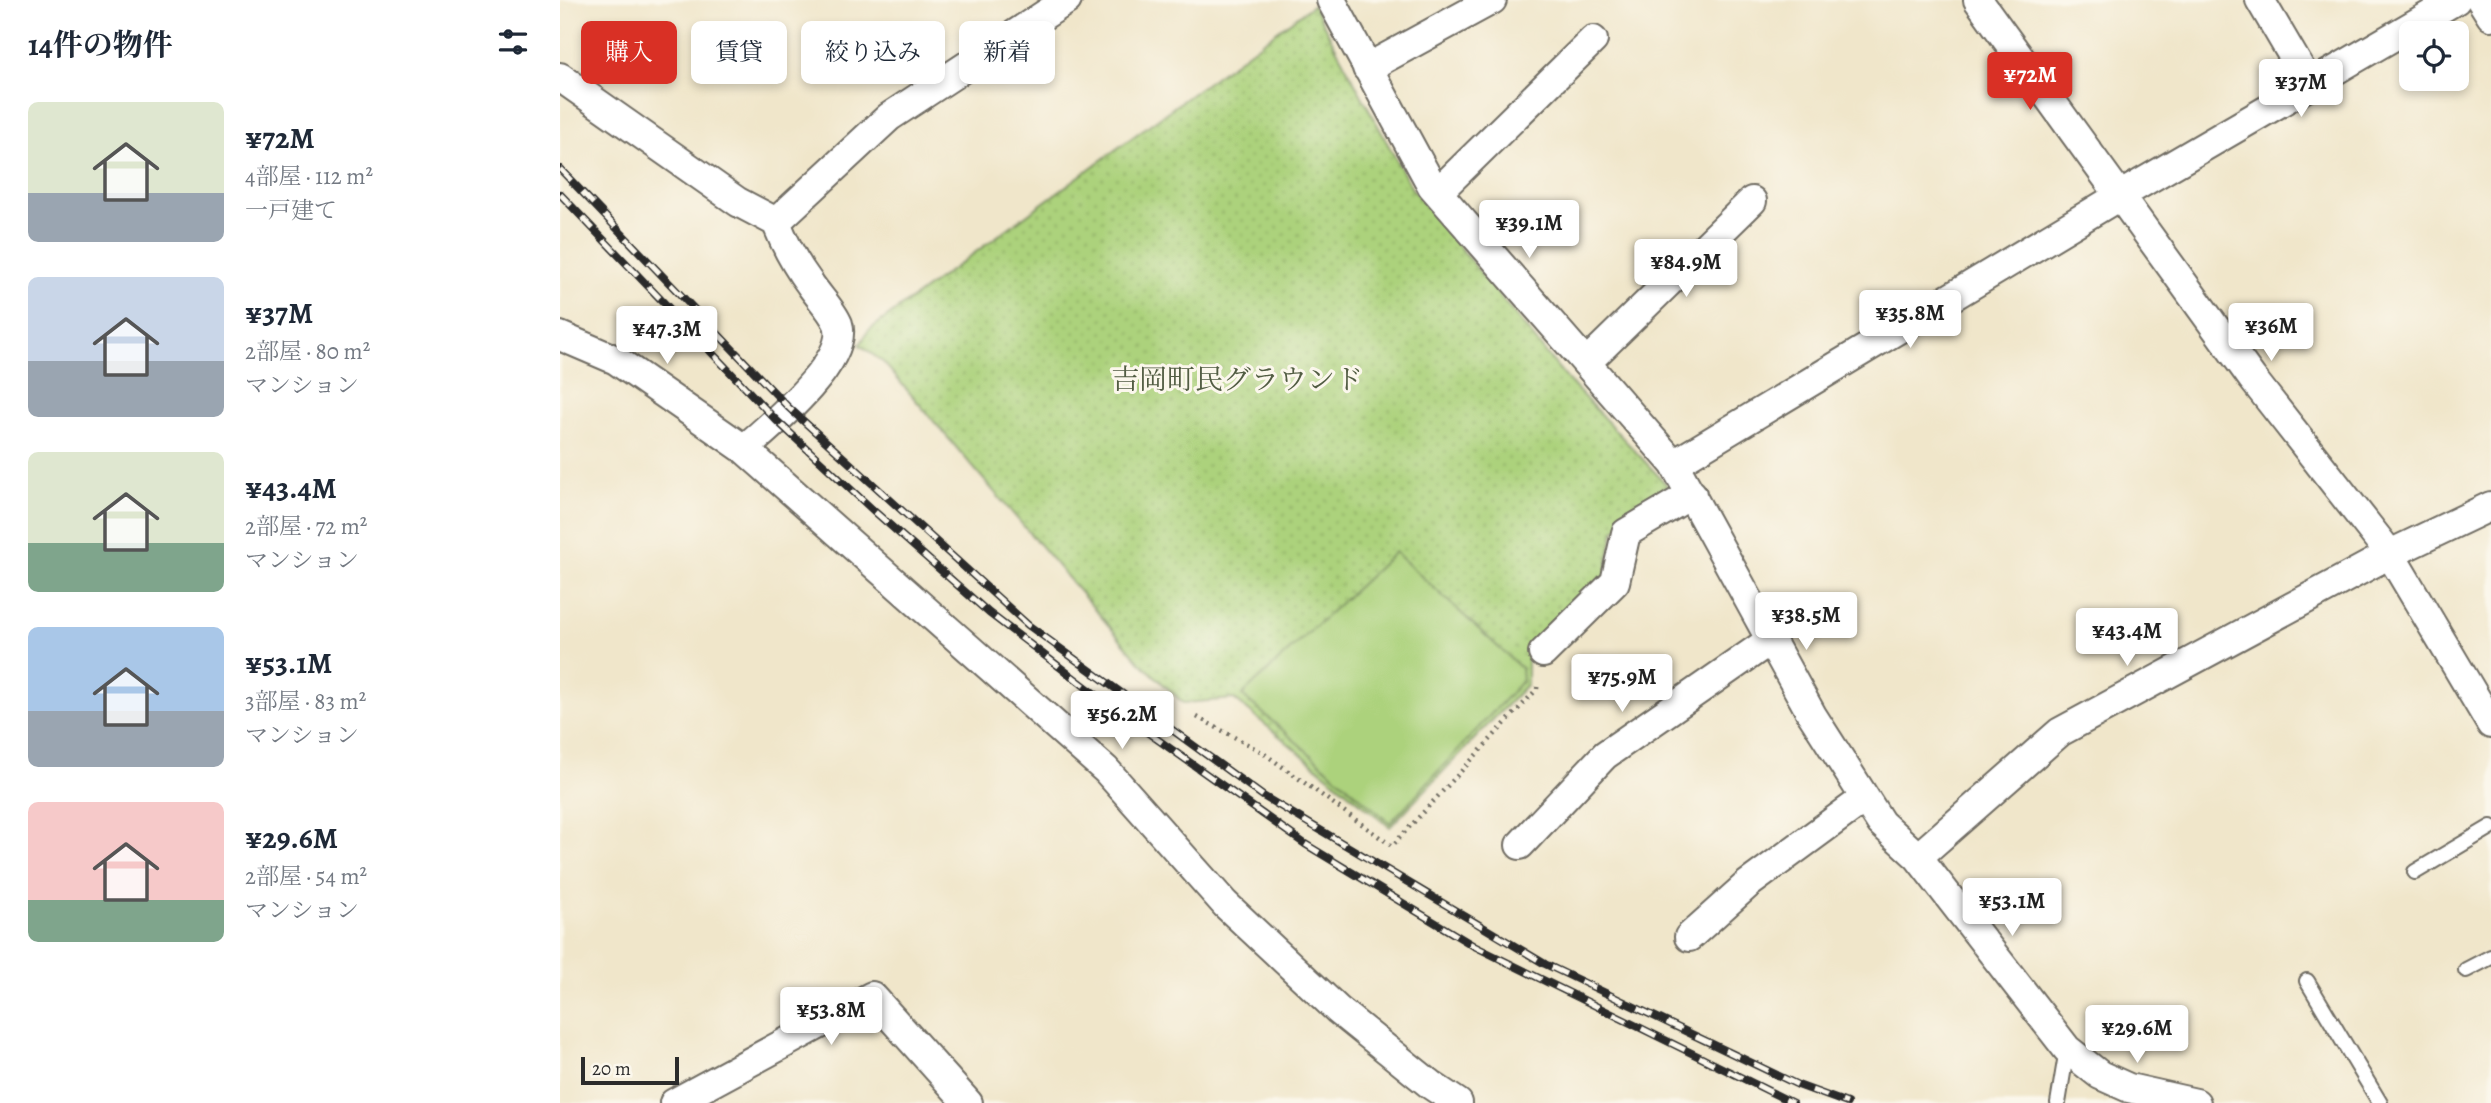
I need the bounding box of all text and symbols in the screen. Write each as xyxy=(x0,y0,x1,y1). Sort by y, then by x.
chip: 購入 xyxy=(581,21,677,84)
chip: 賃貸 xyxy=(691,21,787,84)
chip: 絞り込み xyxy=(801,21,945,84)
chip: 新着 xyxy=(959,21,1055,84)
map controls xyxy=(2399,21,2469,91)
button: locate xyxy=(2399,21,2469,91)
icon: filters xyxy=(494,23,532,61)
text: 14件の物件 xyxy=(28,25,173,65)
pin: ¥72M xyxy=(1989,52,2071,112)
text: ¥72M xyxy=(2003,59,2057,90)
pin: ¥37M xyxy=(2260,60,2342,119)
text: ¥37M xyxy=(2275,66,2327,97)
text: ¥72M xyxy=(245,118,315,158)
icon: home xyxy=(84,130,168,214)
text: 4部屋 · 112 m² xyxy=(245,161,373,192)
text: 一戸建て xyxy=(245,195,337,226)
pin: ¥39.1M xyxy=(1472,201,1586,260)
text: ¥39.1M xyxy=(1495,207,1563,238)
pin: ¥84.9M xyxy=(1629,240,1743,299)
text: ¥84.9M xyxy=(1650,246,1722,277)
pin: ¥35.8M xyxy=(1853,290,1967,350)
text: ¥37M xyxy=(245,293,313,333)
text: ¥35.8M xyxy=(1875,297,1945,328)
pin: ¥36M xyxy=(2230,304,2312,363)
icon: home xyxy=(84,305,168,389)
pin: ¥47.3M xyxy=(610,306,724,366)
text: ¥36M xyxy=(2244,310,2298,341)
text: ¥47.3M xyxy=(632,313,702,344)
text: 2部屋 · 80 m² xyxy=(245,336,370,367)
park label: 吉岡町民グラウンド xyxy=(1111,361,1363,399)
text: マンション xyxy=(245,370,359,401)
text: ¥43.4M xyxy=(245,468,337,508)
icon: home xyxy=(84,480,168,564)
text: 2部屋 · 72 m² xyxy=(245,511,367,542)
text: マンション xyxy=(245,545,359,576)
pin: ¥38.5M xyxy=(1749,592,1863,652)
text: ¥38.5M xyxy=(1771,599,1841,630)
pin: ¥43.4M xyxy=(2070,608,2184,668)
text: ¥43.4M xyxy=(2092,615,2162,646)
text: ¥53.1M xyxy=(245,643,332,683)
pin: ¥75.9M xyxy=(1565,654,1679,714)
icon: home xyxy=(84,655,168,739)
text: ¥75.9M xyxy=(1587,661,1657,692)
text: 3部屋 · 83 m² xyxy=(245,686,366,717)
pin: ¥56.2M xyxy=(1065,692,1179,751)
text: ¥56.2M xyxy=(1087,698,1157,729)
text: マンション xyxy=(245,720,359,751)
text: ¥29.6M xyxy=(245,818,338,858)
icon: home xyxy=(84,830,168,914)
text: 2部屋 · 54 m² xyxy=(245,861,367,892)
pin: ¥53.1M xyxy=(1955,878,2069,938)
text: ¥53.1M xyxy=(1979,885,2045,916)
text: マンション xyxy=(245,895,359,926)
pin: ¥53.8M xyxy=(774,988,888,1047)
text: ¥53.8M xyxy=(796,994,866,1025)
pin: ¥29.6M xyxy=(2080,1006,2194,1065)
text: ¥29.6M xyxy=(2101,1012,2173,1043)
scale bar xyxy=(581,1054,679,1086)
text: 20 m xyxy=(592,1056,631,1082)

